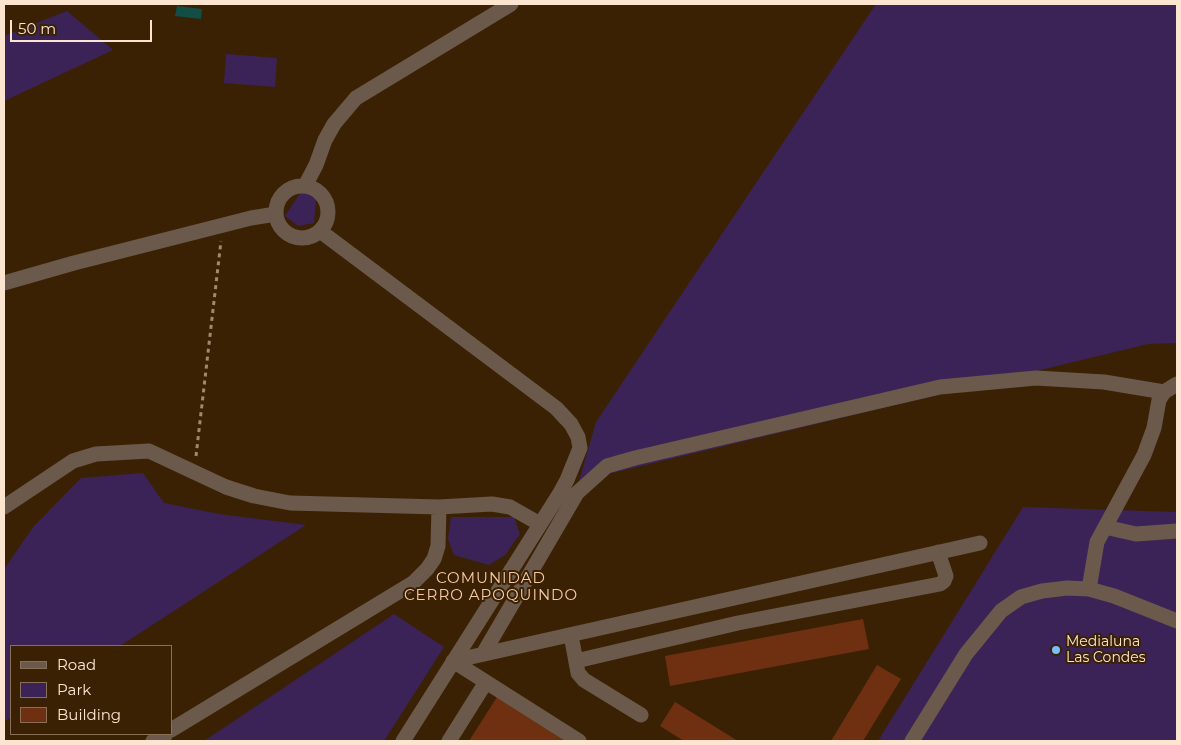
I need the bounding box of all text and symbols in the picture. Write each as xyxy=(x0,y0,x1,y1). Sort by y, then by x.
scale bar xyxy=(12,10,155,42)
text: 50 m xyxy=(18,19,56,38)
district label: COMUNIDAD CERRO APOQUINDO xyxy=(402,570,580,605)
place label: Medialuna Las Condes xyxy=(1066,634,1146,666)
marker: Medialuna Las Condes xyxy=(1050,644,1062,656)
legend xyxy=(10,645,172,735)
text: Road xyxy=(57,655,96,674)
text: Park xyxy=(57,680,91,699)
text: Building xyxy=(57,705,121,724)

